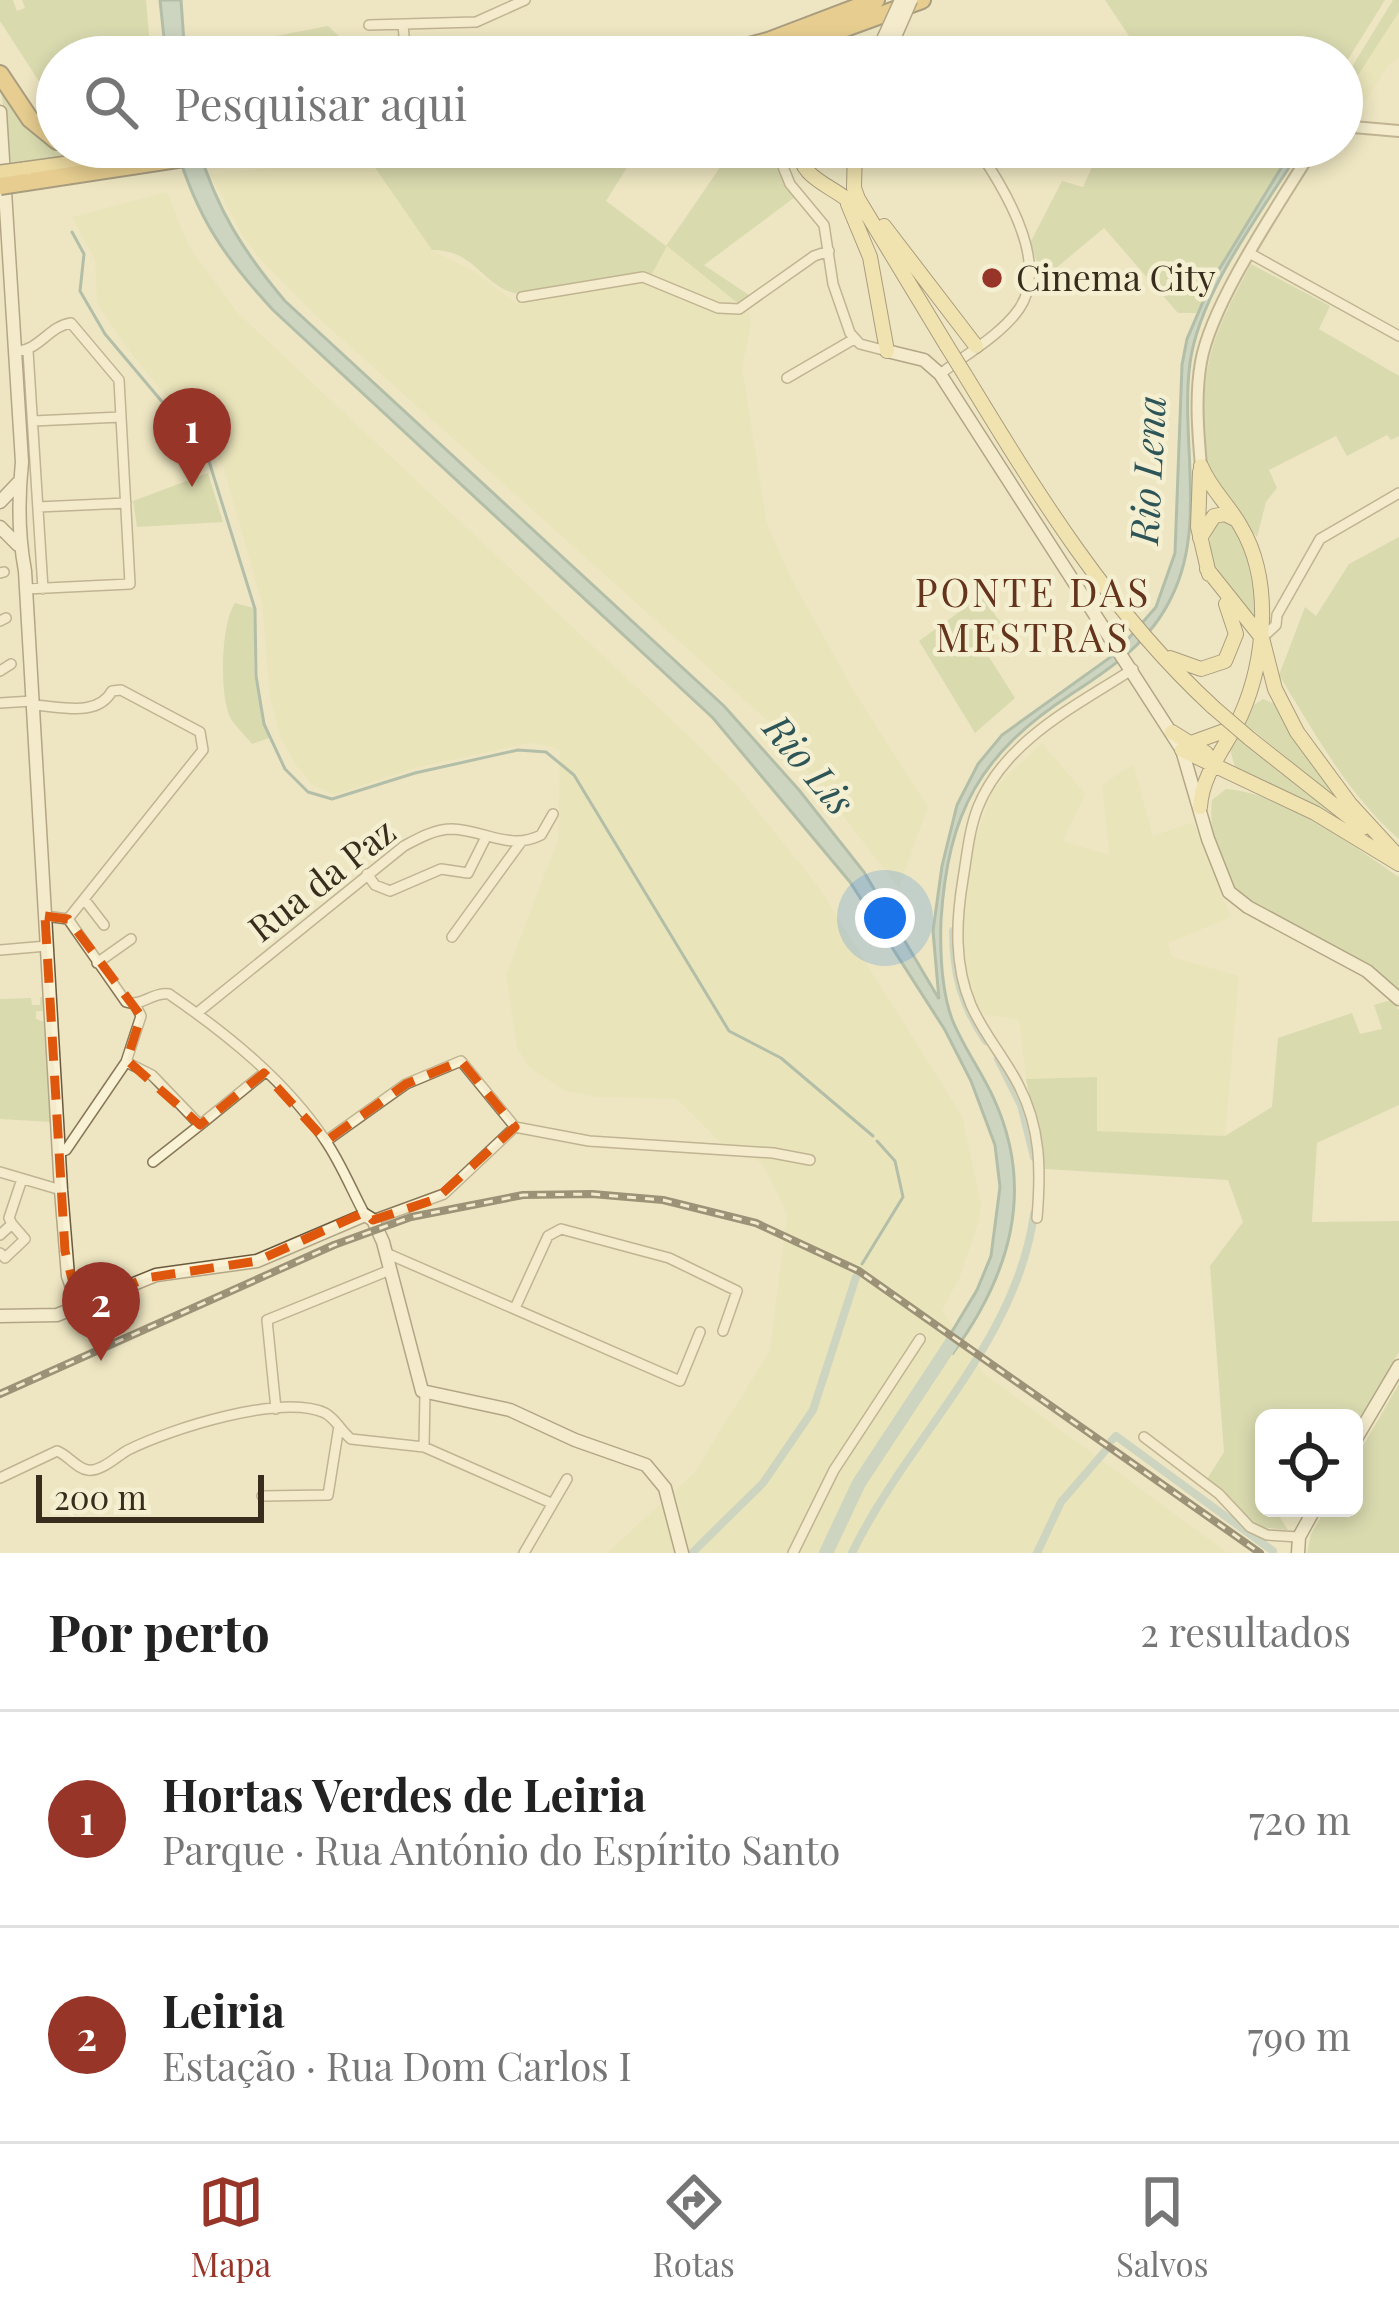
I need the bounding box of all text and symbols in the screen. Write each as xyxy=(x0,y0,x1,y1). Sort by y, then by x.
search box xyxy=(36,36,1363,168)
icon: search xyxy=(78,69,144,135)
text: Pesquisar aqui xyxy=(174,72,467,132)
place label: Cinema City xyxy=(1016,252,1216,300)
marker: Cinema City xyxy=(979,265,1005,291)
pin: 1 xyxy=(153,388,231,487)
water label: Rio Lena xyxy=(1116,394,1176,548)
district label: PONTE DAS MESTRAS xyxy=(915,565,1151,662)
water label: Rio Lis xyxy=(752,701,868,825)
street label: Rua da Paz xyxy=(237,806,404,951)
your location xyxy=(855,888,915,948)
pin: 2 xyxy=(62,1262,140,1361)
map controls xyxy=(1255,1409,1363,1517)
button: locate xyxy=(1255,1409,1363,1517)
scale bar xyxy=(36,1469,264,1522)
text: 200 m xyxy=(54,1474,147,1518)
text: Por perto xyxy=(48,1597,270,1665)
text: 2 resultados xyxy=(1140,1605,1351,1657)
text: Hortas Verdes de Leiria xyxy=(162,1763,646,1823)
text: 1 xyxy=(80,1793,94,1845)
text: 720 m xyxy=(1249,1793,1351,1845)
text: Parque · Rua António do Espírito Santo xyxy=(162,1823,840,1875)
text: Leiria xyxy=(162,1979,285,2039)
text: 2 xyxy=(77,2009,97,2061)
text: 790 m xyxy=(1248,2009,1351,2061)
text: Estação · Rua Dom Carlos I xyxy=(162,2039,632,2091)
tab: Mapa xyxy=(191,2169,271,2285)
tab: Rotas xyxy=(652,2169,735,2285)
tab: Salvos xyxy=(1116,2169,1208,2285)

